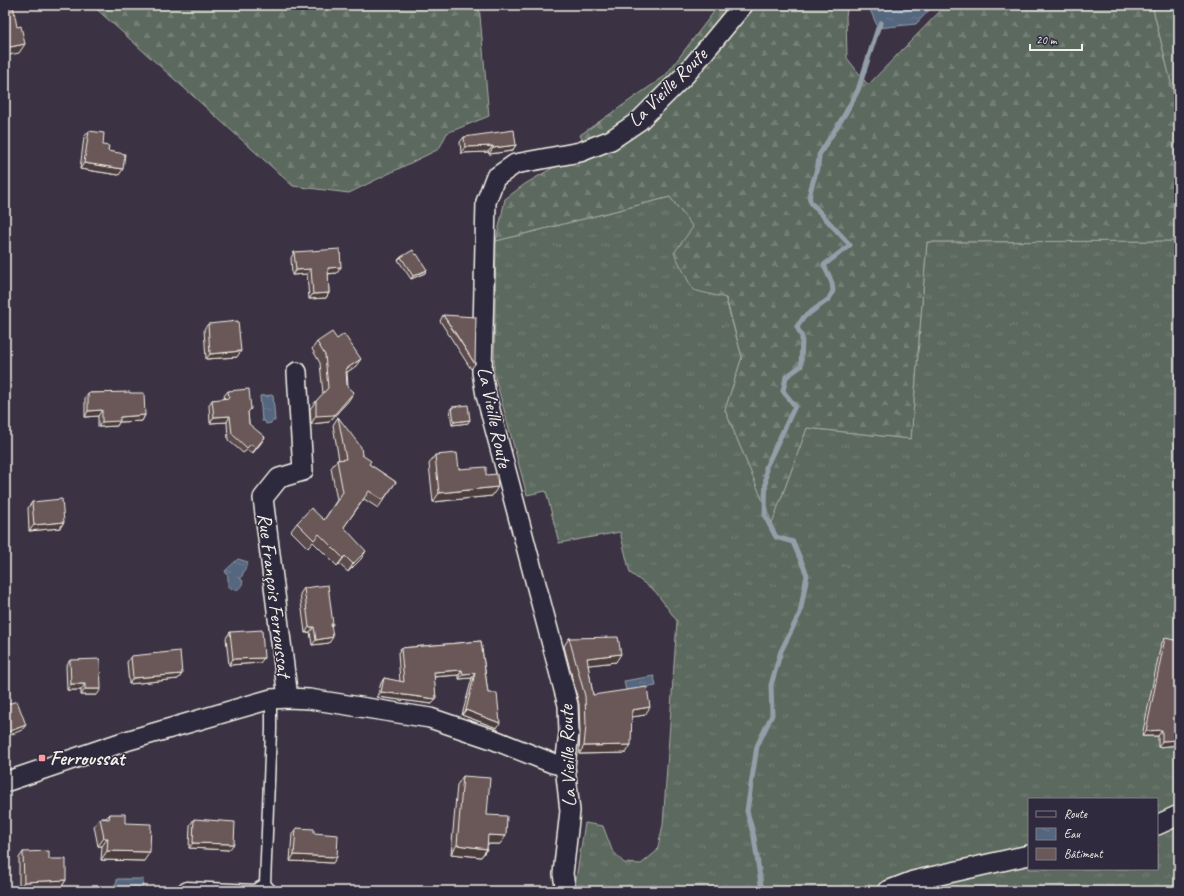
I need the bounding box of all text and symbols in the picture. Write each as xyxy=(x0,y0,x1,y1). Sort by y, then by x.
scale bar xyxy=(1030,26,1082,52)
text: 20 m xyxy=(1036,32,1058,48)
street label: La Vieille Route xyxy=(622,41,713,132)
street label: La Vieille Route xyxy=(472,365,518,471)
street label: Rue François Ferroussat xyxy=(252,512,297,682)
street label: La Vieille Route xyxy=(553,703,582,807)
place label: Ferroussat xyxy=(50,746,127,771)
marker: Ferroussat xyxy=(37,753,47,763)
legend xyxy=(1028,798,1158,870)
text: Route xyxy=(1064,806,1088,822)
text: Eau xyxy=(1064,826,1082,842)
text: Bâtiment xyxy=(1064,846,1103,862)

